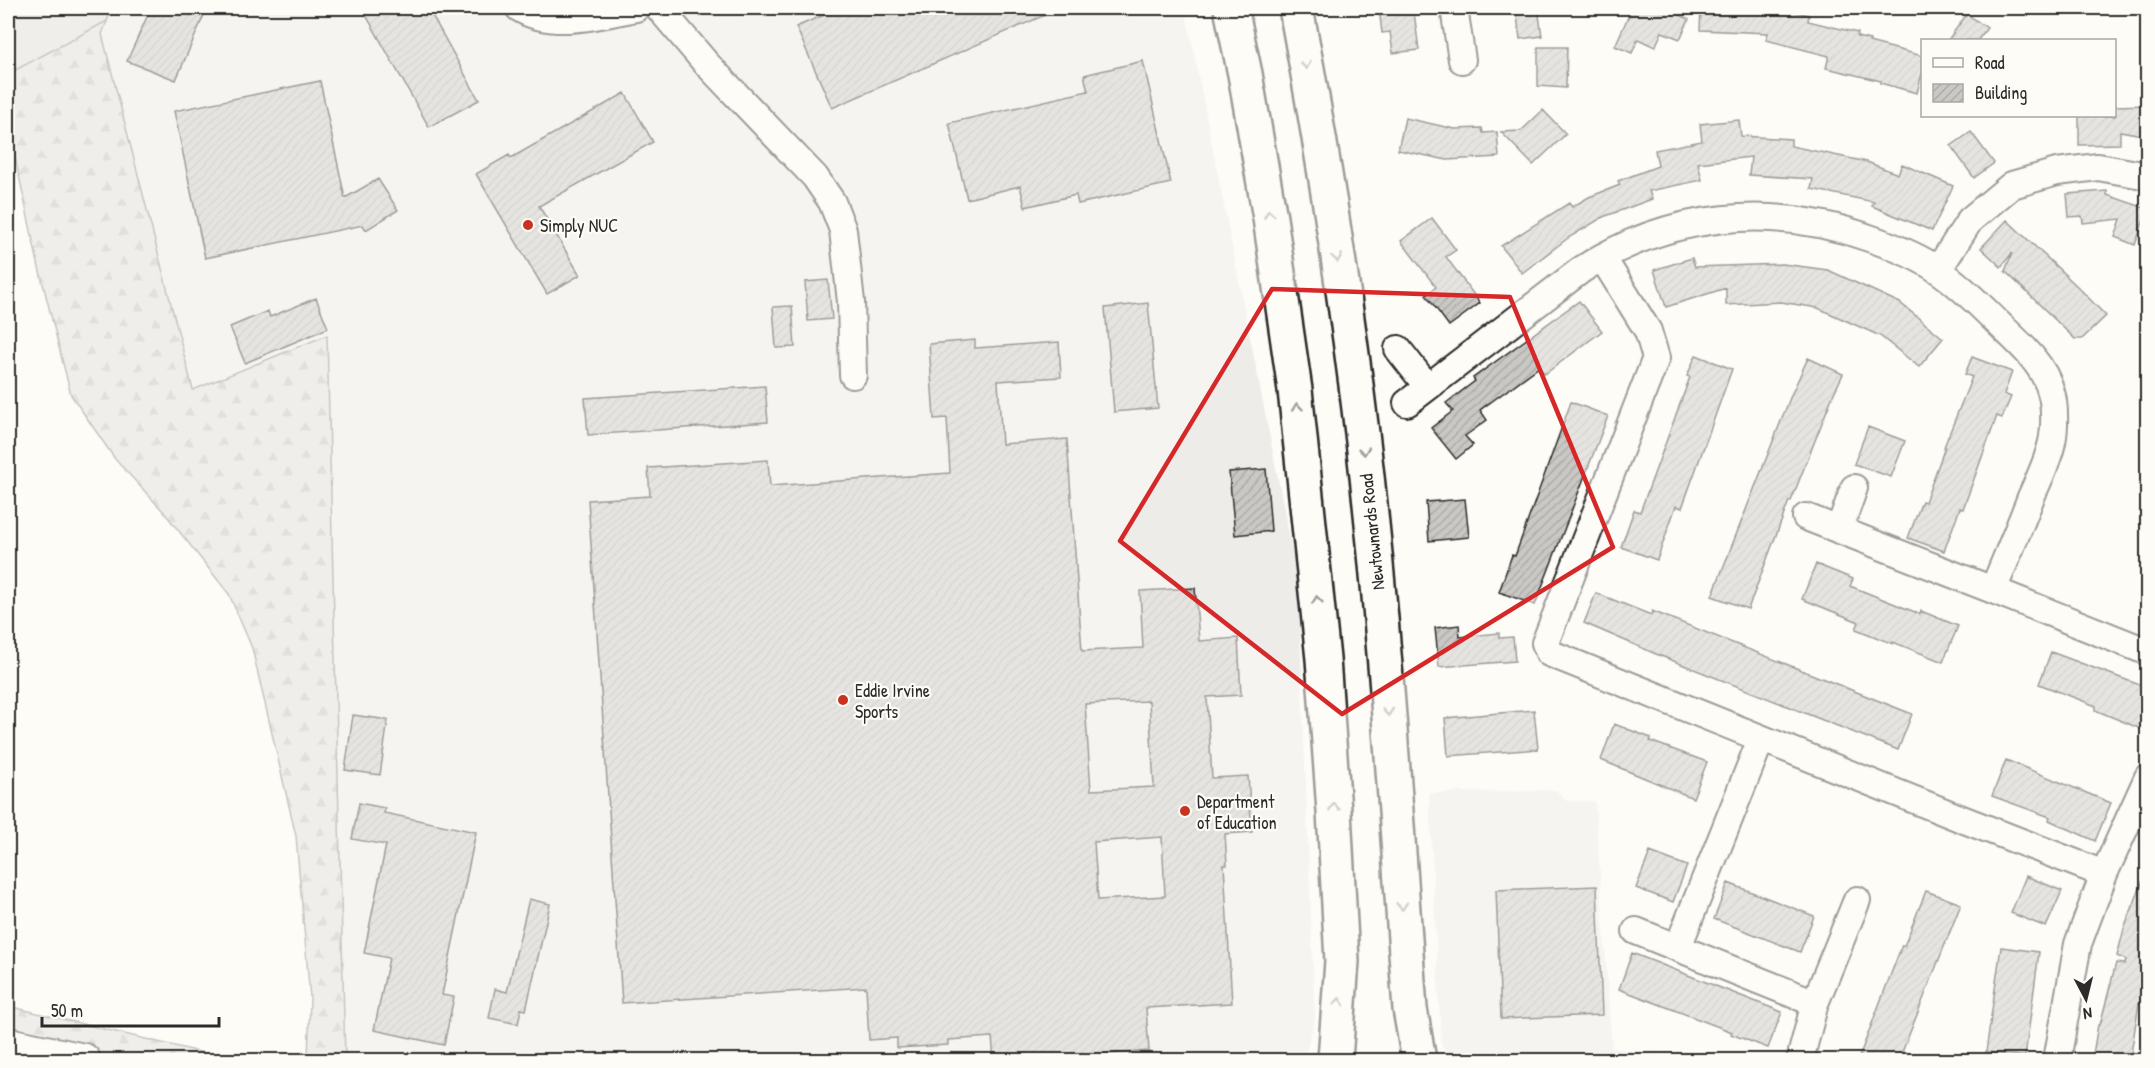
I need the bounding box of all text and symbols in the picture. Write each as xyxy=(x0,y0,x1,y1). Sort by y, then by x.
legend xyxy=(1921,39,2116,117)
text: Road xyxy=(1975,50,2005,75)
one-way arrow xyxy=(1300,60,1312,70)
text: Building xyxy=(1975,80,2027,105)
one-way arrow xyxy=(1263,209,1276,219)
place label: Simply NUC xyxy=(540,213,618,238)
marker: Simply NUC xyxy=(521,218,535,232)
one-way arrow xyxy=(1330,253,1342,262)
one-way arrow xyxy=(1291,402,1303,411)
one-way arrow xyxy=(1357,446,1370,455)
street label: Newtownards Road xyxy=(1353,473,1391,591)
one-way arrow xyxy=(1311,596,1324,605)
place label: Eddie Irvine Sports xyxy=(855,678,930,724)
marker: Eddie Irvine Sports xyxy=(836,693,850,707)
one-way arrow xyxy=(1382,707,1395,716)
place label: Department of Education xyxy=(1197,789,1277,835)
one-way arrow xyxy=(1328,803,1341,812)
marker: Department of Education xyxy=(1178,804,1192,818)
one-way arrow xyxy=(1395,901,1408,911)
north arrow xyxy=(2056,969,2116,1029)
scale bar xyxy=(42,990,219,1028)
text: 50 m xyxy=(51,998,83,1023)
one-way arrow xyxy=(1332,998,1345,1007)
text: N xyxy=(2082,1002,2093,1025)

